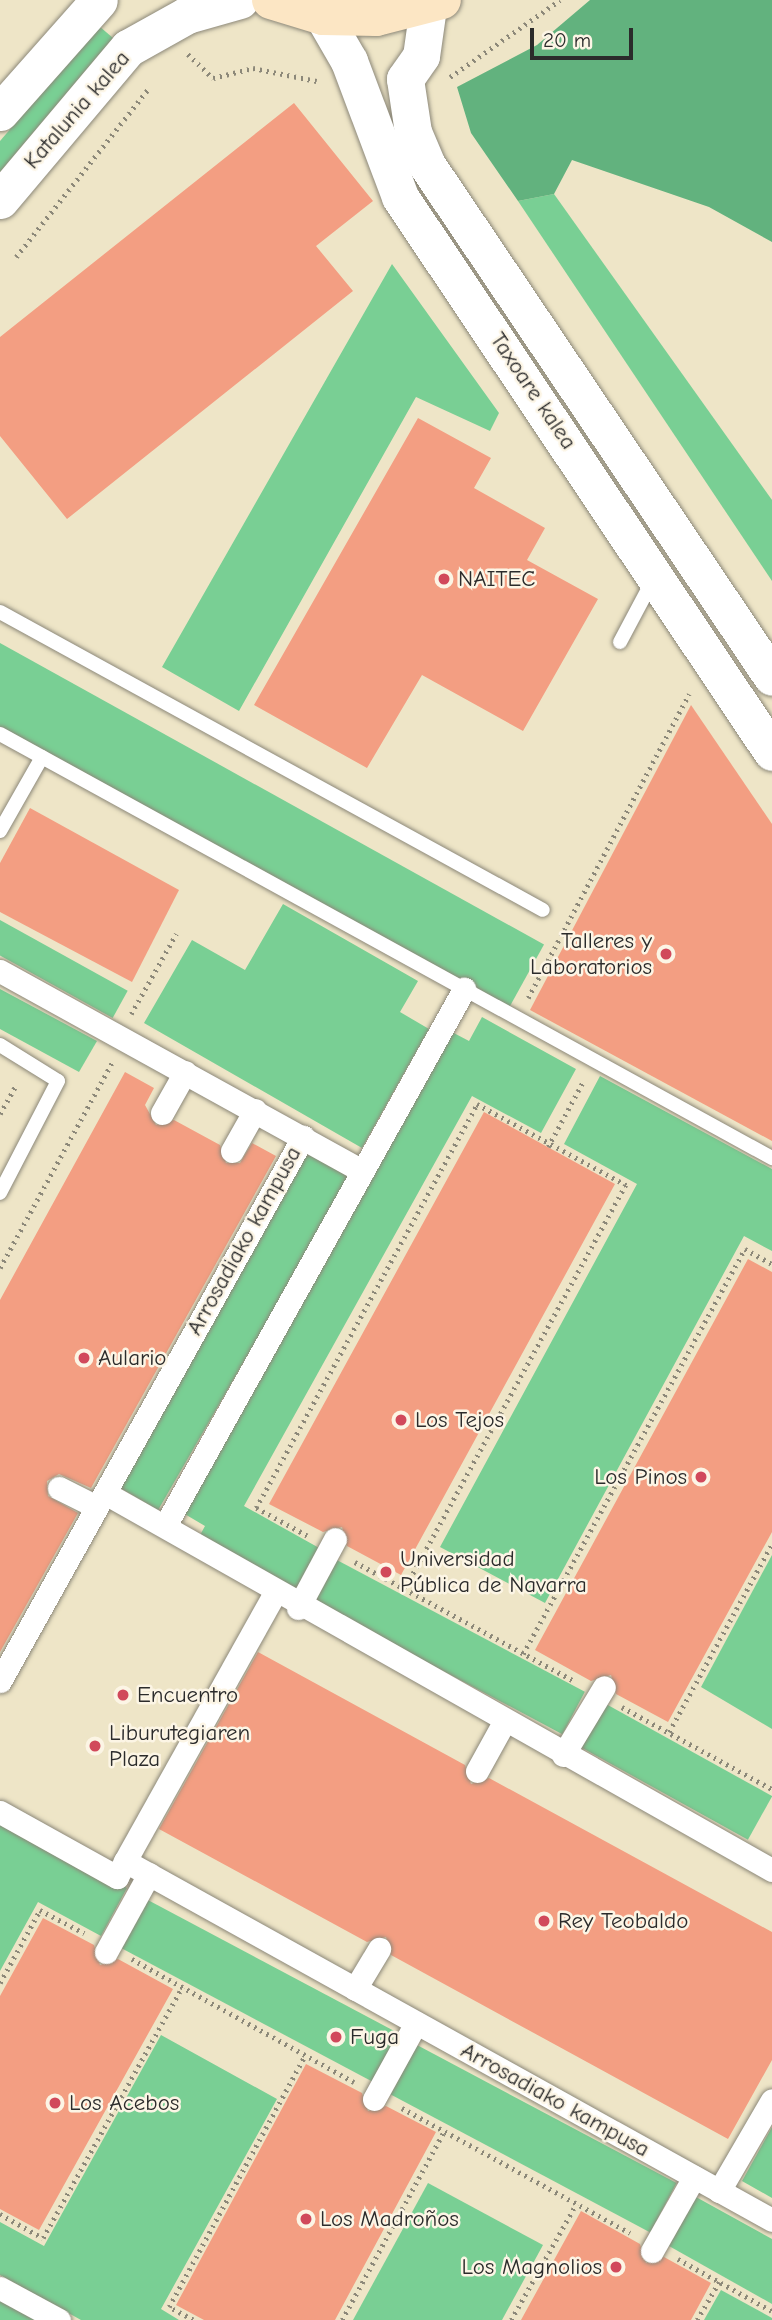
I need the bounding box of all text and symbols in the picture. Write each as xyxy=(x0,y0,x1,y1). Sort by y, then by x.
scale bar xyxy=(534,14,637,58)
text: 20 m xyxy=(543,28,591,52)
street label: Katalunia kalea xyxy=(18,45,136,175)
street label: Taxoare kalea xyxy=(484,327,582,455)
place label: NAITEC xyxy=(458,565,535,593)
marker: NAITEC xyxy=(436,571,452,587)
place label: Talleres y Laboratorios xyxy=(530,927,652,981)
marker: Talleres y Laboratorios xyxy=(658,946,674,962)
street label: Arrosadiako kampusa xyxy=(181,1142,307,1340)
place label: Aulario xyxy=(98,1344,167,1372)
marker: Aulario xyxy=(76,1350,92,1366)
place label: Los Tejos xyxy=(415,1406,504,1434)
marker: Los Tejos xyxy=(393,1412,409,1428)
place label: Los Pinos xyxy=(594,1463,687,1491)
marker: Los Pinos xyxy=(693,1469,709,1485)
place label: Universidad Pública de Navarra xyxy=(400,1545,587,1599)
marker: Universidad Pública de Navarra xyxy=(378,1564,394,1580)
place label: Encuentro xyxy=(137,1681,238,1709)
marker: Encuentro xyxy=(115,1687,131,1703)
place label: Liburutegiaren Plaza xyxy=(109,1719,250,1773)
marker: Liburutegiaren Plaza xyxy=(87,1738,103,1754)
place label: Rey Teobaldo xyxy=(558,1907,688,1935)
marker: Rey Teobaldo xyxy=(536,1913,552,1929)
place label: Fuga xyxy=(350,2023,399,2051)
marker: Fuga xyxy=(328,2029,344,2045)
street label: Arrosadiako kampusa xyxy=(456,2037,654,2163)
place label: Los Acebos xyxy=(69,2089,179,2117)
marker: Los Acebos xyxy=(47,2095,63,2111)
place label: Los Madroños xyxy=(320,2205,459,2233)
marker: Los Madroños xyxy=(298,2211,314,2227)
place label: Los Magnolios xyxy=(462,2253,602,2281)
marker: Los Magnolios xyxy=(608,2259,624,2275)

